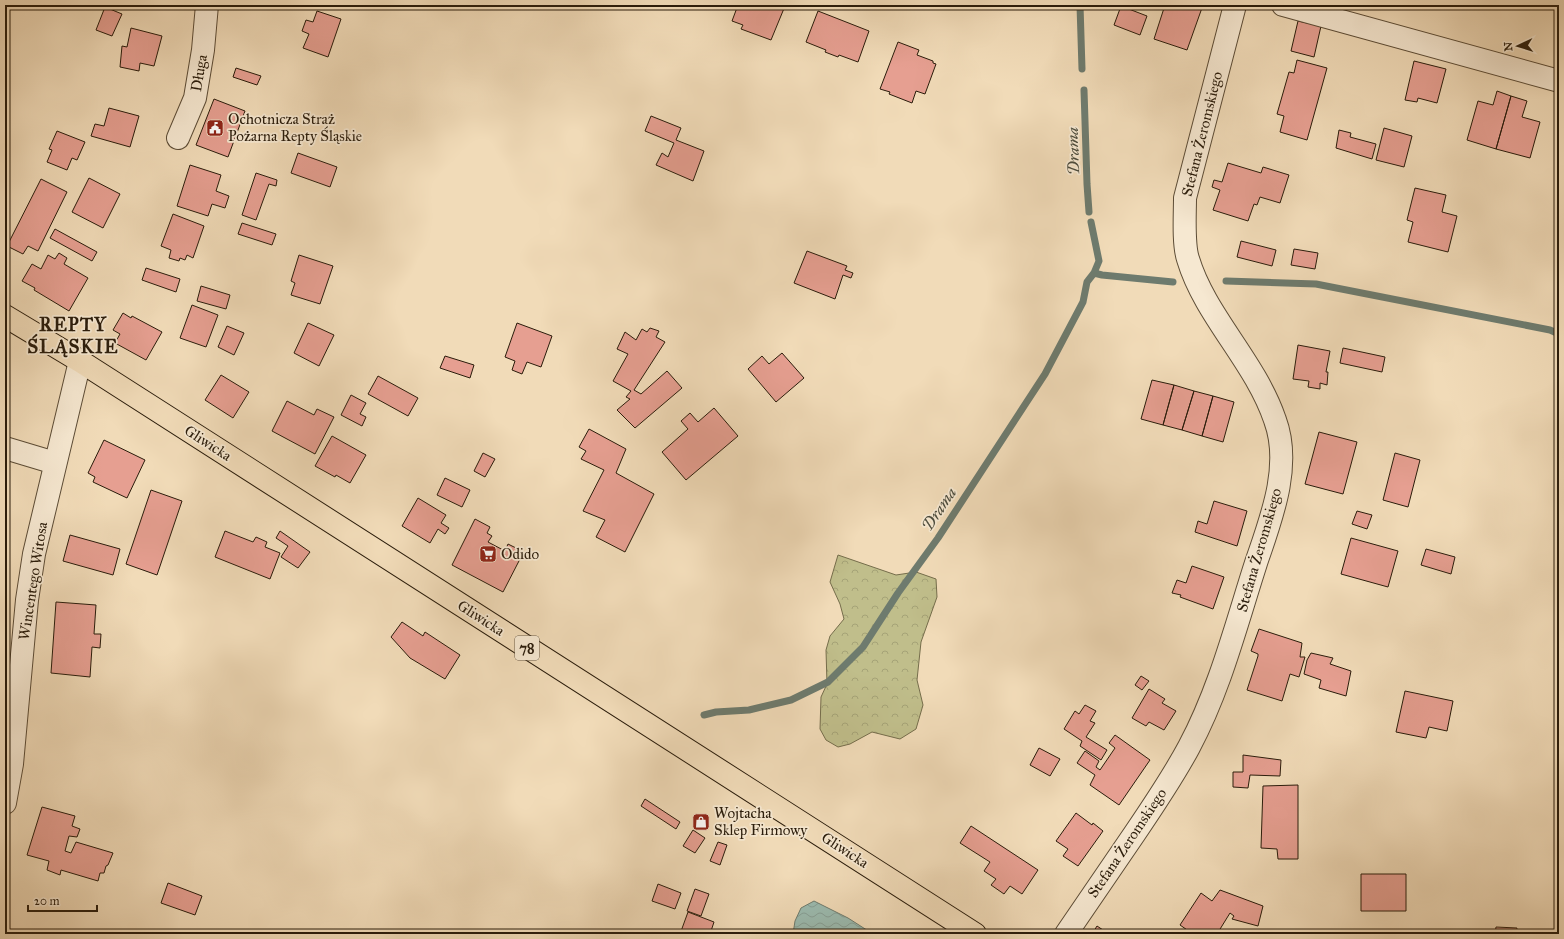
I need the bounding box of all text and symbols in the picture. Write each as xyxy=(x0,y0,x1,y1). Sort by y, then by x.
north arrow xyxy=(1498,26,1538,66)
text: N xyxy=(1502,41,1515,52)
street label: Długa xyxy=(187,53,211,93)
street label: Stefana Żeromskiego xyxy=(1178,69,1226,198)
place label: Ochotnicza Straż Pożarna Repty Śląskie xyxy=(228,110,362,145)
public building icon: Ochotnicza Straż Pożarna Repty Śląskie xyxy=(205,118,225,138)
water label: Drama xyxy=(1063,126,1083,175)
district label: REPTY ŚLĄSKIE xyxy=(27,313,119,358)
street label: Gliwicka xyxy=(181,421,235,465)
water label: Drama xyxy=(918,483,961,534)
street label: Stefana Żeromskiego xyxy=(1233,486,1285,614)
street label: Wincentego Witosa xyxy=(15,520,51,641)
supermarket icon: Odido xyxy=(478,544,498,564)
place label: Odido xyxy=(501,545,540,563)
street label: Gliwicka xyxy=(454,596,508,640)
road number: 78 xyxy=(515,636,539,660)
street label: Stefana Żeromskiego xyxy=(1084,785,1170,901)
place label: Wojtacha Sklep Firmowy xyxy=(714,804,808,839)
shop icon: Wojtacha Sklep Firmowy xyxy=(691,812,711,832)
street label: Gliwicka xyxy=(818,828,872,872)
scale bar xyxy=(28,887,97,913)
text: 20 m xyxy=(34,894,60,908)

